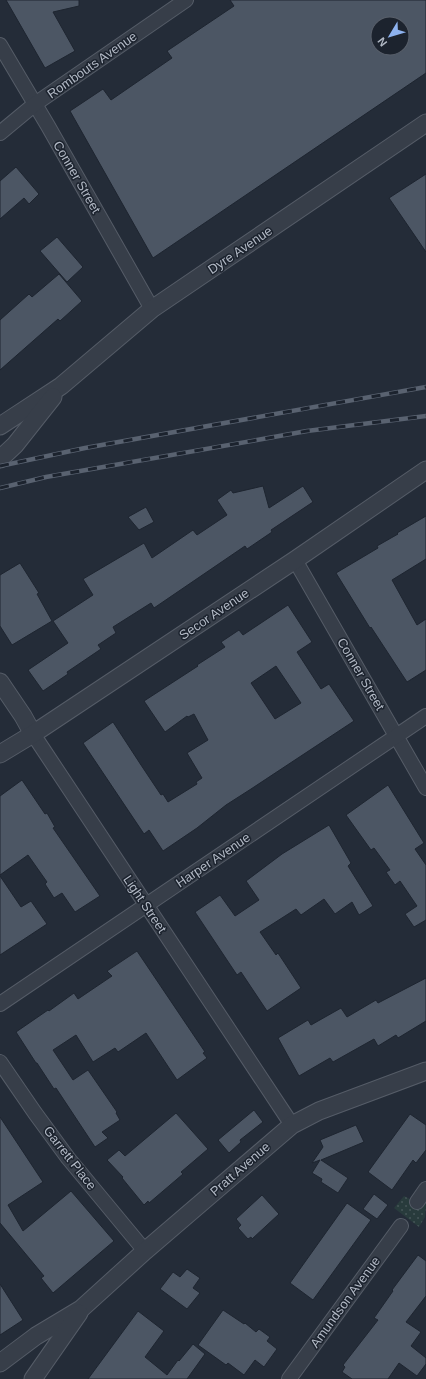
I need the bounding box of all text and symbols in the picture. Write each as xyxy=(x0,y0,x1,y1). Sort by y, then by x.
north arrow xyxy=(370,16,410,56)
street label: Rombouts Avenue xyxy=(44,28,140,102)
text: N xyxy=(375,35,389,49)
street label: Conner Street xyxy=(50,138,104,216)
street label: Dyre Avenue xyxy=(205,223,275,277)
street label: Secor Avenue xyxy=(176,585,252,643)
street label: Conner Street xyxy=(334,635,388,713)
street label: Harper Avenue xyxy=(173,830,253,890)
street label: Light Street xyxy=(120,872,170,936)
street label: Garrett Place xyxy=(41,1123,99,1193)
street label: Pratt Avenue xyxy=(207,1139,273,1199)
street label: Amundson Avenue xyxy=(307,1254,383,1350)

